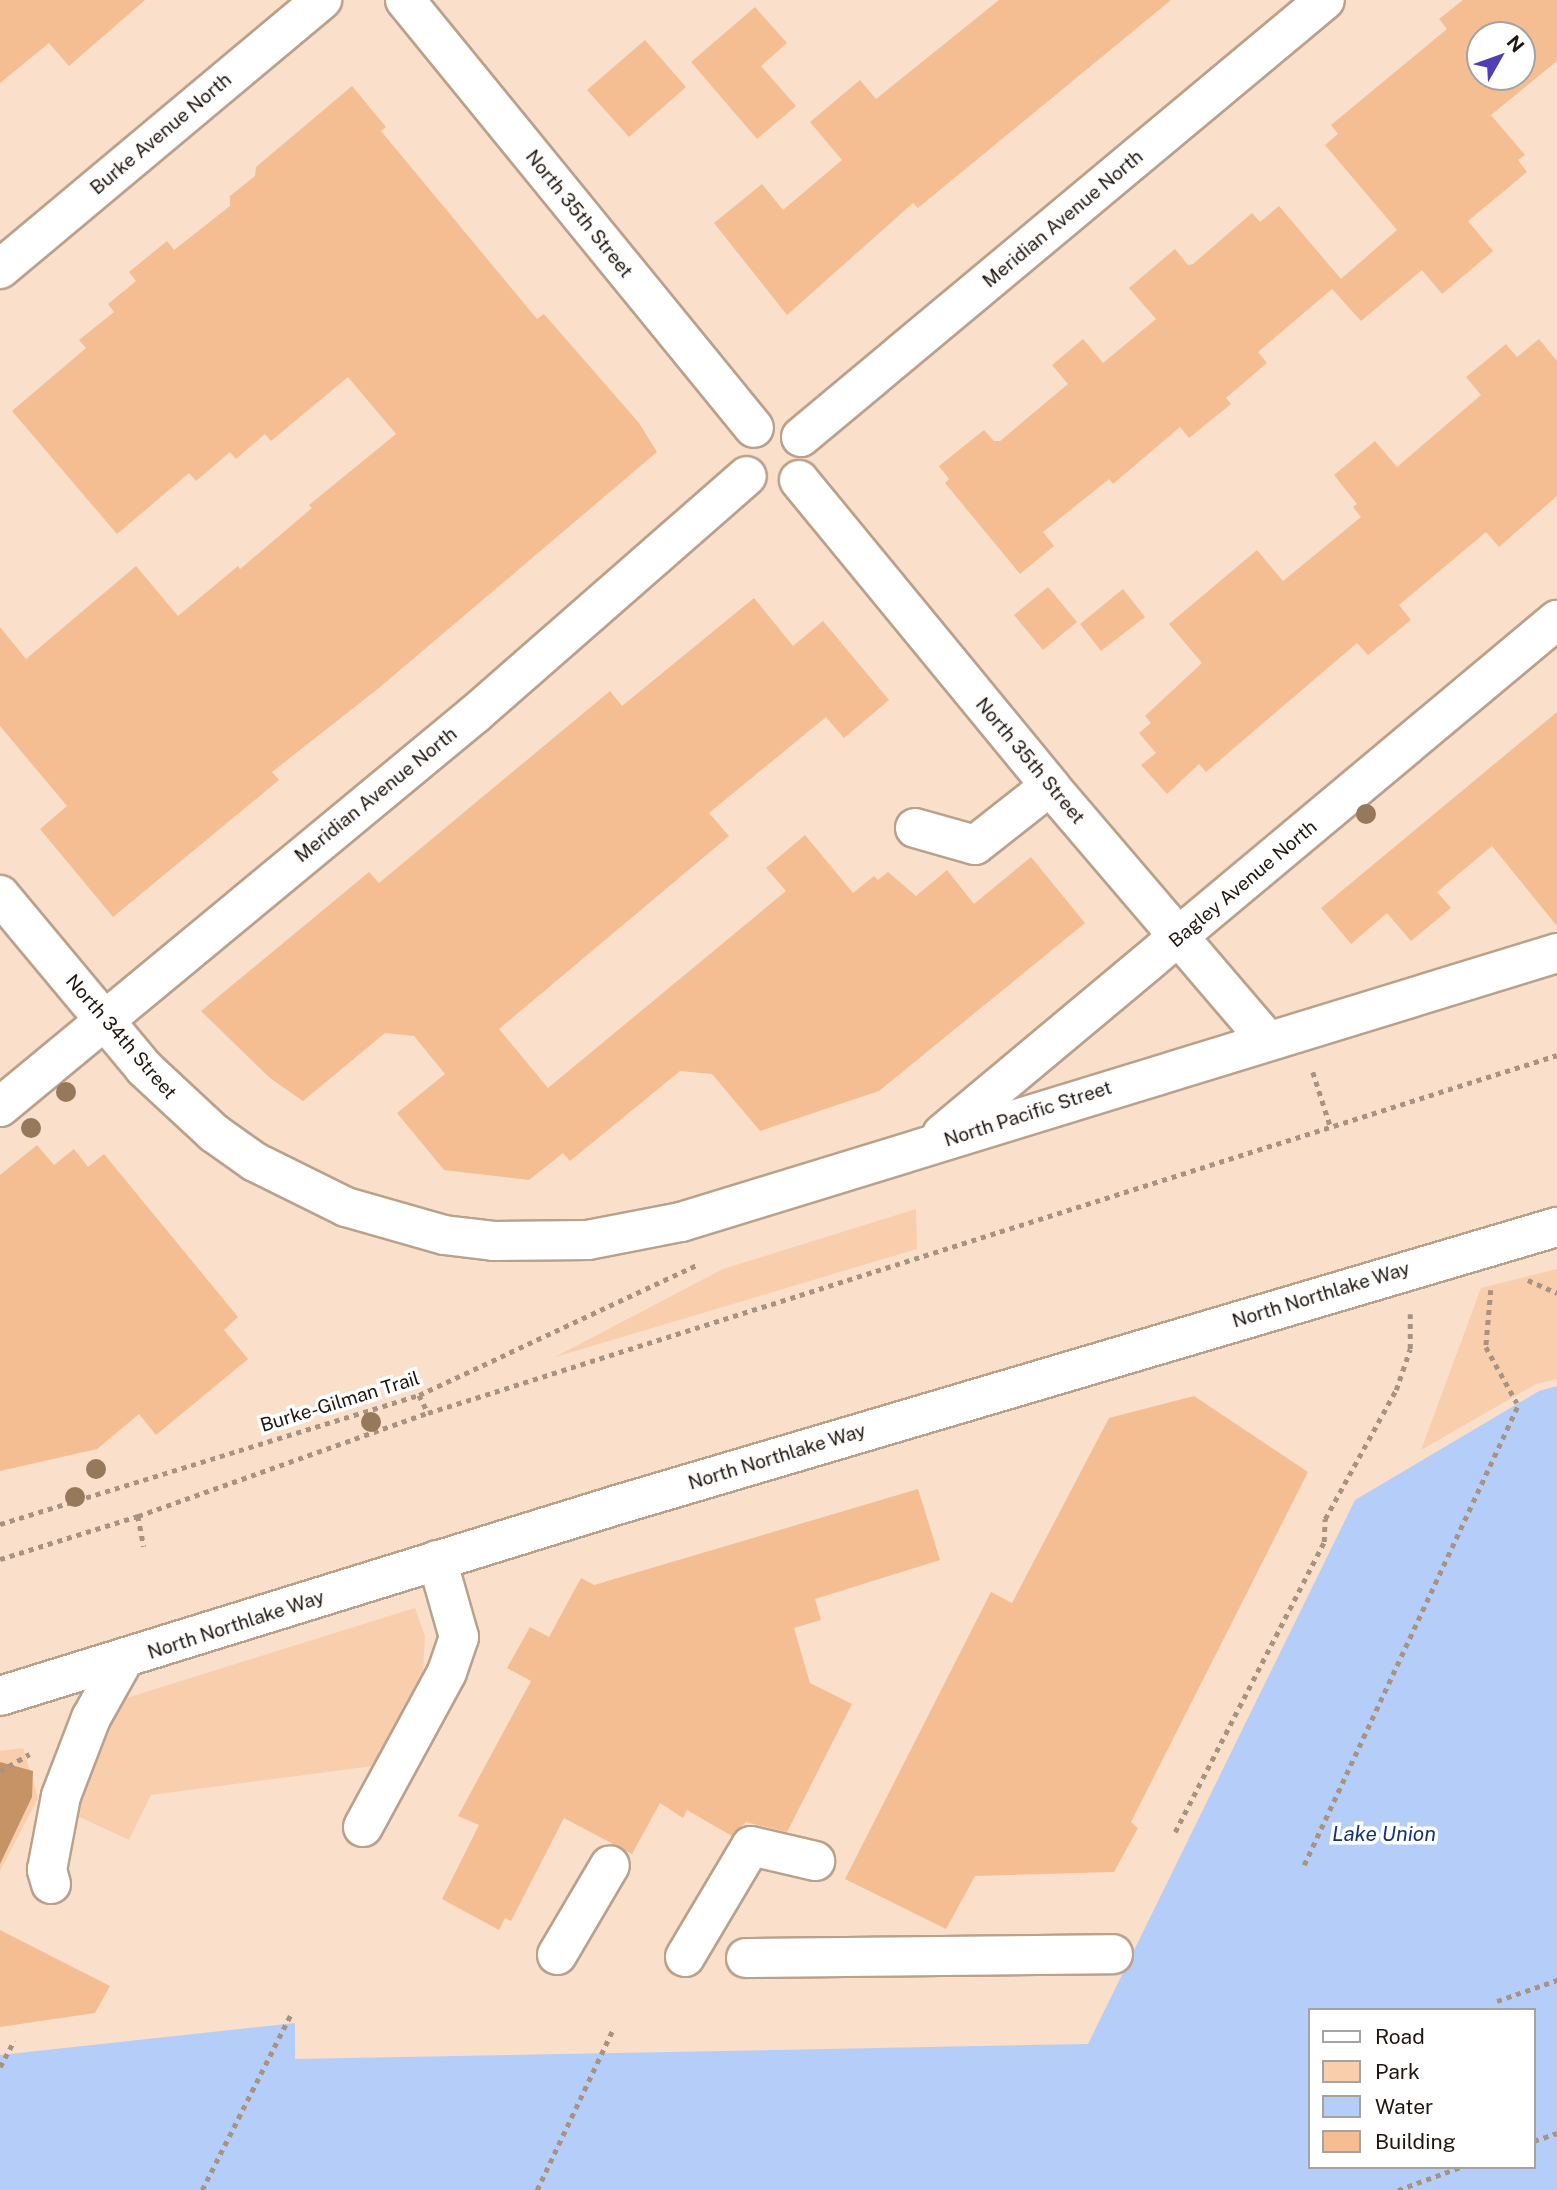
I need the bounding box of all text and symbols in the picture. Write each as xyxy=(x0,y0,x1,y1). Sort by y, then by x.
north arrow xyxy=(1466,21,1536,91)
text: N xyxy=(1502,31,1529,57)
street label: Burke Avenue North xyxy=(86,68,236,200)
street label: Meridian Avenue North xyxy=(978,145,1148,293)
street label: North 35th Street xyxy=(521,146,637,282)
street label: North 35th Street xyxy=(971,693,1089,829)
street label: Meridian Avenue North xyxy=(290,723,462,867)
street label: Bagley Avenue North xyxy=(1164,815,1322,953)
street label: North 34th Street xyxy=(61,970,181,1104)
street label: North Pacific Street xyxy=(941,1076,1115,1152)
street label: North Northlake Way xyxy=(1229,1257,1413,1333)
street label: Burke-Gilman Trail xyxy=(258,1367,422,1437)
street label: North Northlake Way xyxy=(685,1419,869,1495)
street label: North Northlake Way xyxy=(145,1586,327,1664)
water label: Lake Union xyxy=(1332,1821,1436,1847)
legend xyxy=(1308,2008,1536,2169)
text: Road xyxy=(1375,2024,1425,2049)
text: Park xyxy=(1375,2059,1420,2084)
text: Water xyxy=(1375,2094,1433,2119)
text: Building xyxy=(1375,2129,1456,2154)

